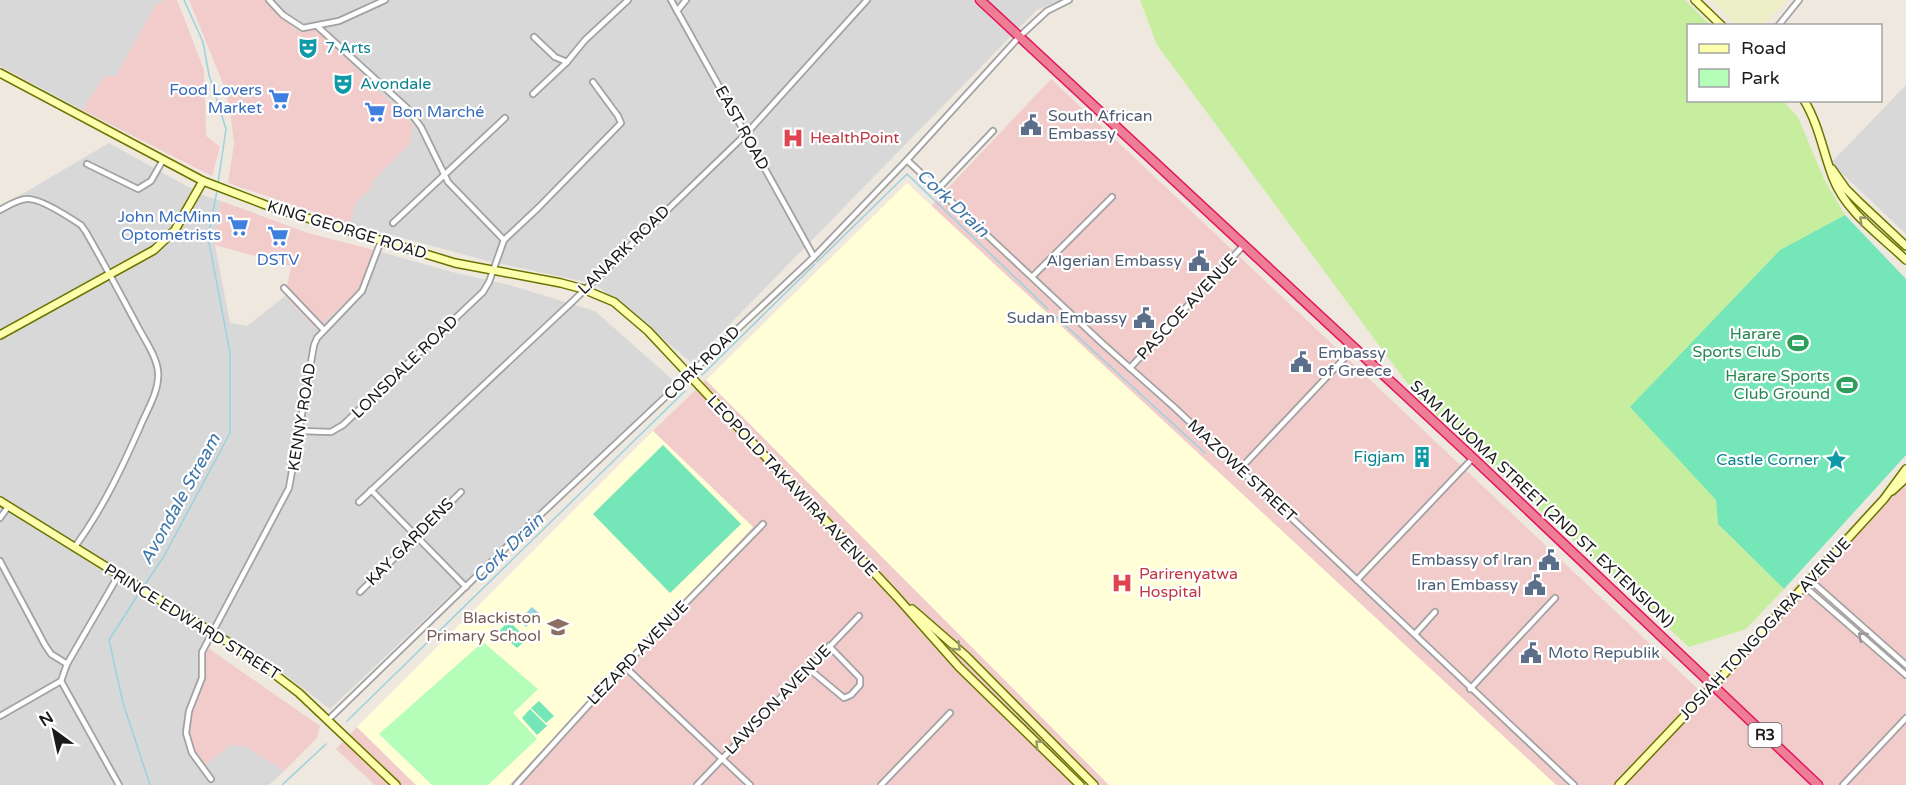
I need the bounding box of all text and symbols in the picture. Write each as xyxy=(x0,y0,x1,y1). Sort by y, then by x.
legend xyxy=(1687,24,1882,102)
theatre icon: 7 Arts xyxy=(296,36,320,60)
text: Road xyxy=(1741,37,1786,59)
place label: 7 Arts xyxy=(325,38,371,58)
text: Park xyxy=(1741,67,1780,89)
theatre icon: Avondale xyxy=(331,72,355,96)
place label: Avondale xyxy=(360,74,431,94)
place label: Food Lovers Market xyxy=(169,80,262,118)
street label: EAST ROAD xyxy=(711,82,773,174)
supermarket icon: Food Lovers Market xyxy=(267,87,291,111)
supermarket icon: Bon Marché xyxy=(363,100,387,124)
place label: Bon Marché xyxy=(392,102,484,122)
place label: South African Embassy xyxy=(1048,106,1152,144)
public building icon: South African Embassy xyxy=(1019,113,1043,137)
hospital icon: HealthPoint xyxy=(781,126,805,150)
place label: HealthPoint xyxy=(810,128,899,148)
water label: Cork Drain xyxy=(912,164,994,243)
street label: KING GEORGE ROAD xyxy=(265,196,429,264)
street label: LANARK ROAD xyxy=(574,201,674,299)
place label: John McMinn Optometrists xyxy=(118,207,221,245)
supermarket icon: John McMinn Optometrists xyxy=(226,214,250,238)
one-way arrow xyxy=(1859,216,1870,227)
supermarket icon: DSTV xyxy=(266,224,290,248)
public building icon: Algerian Embassy xyxy=(1187,249,1211,273)
place label: DSTV xyxy=(257,250,299,270)
street label: PASCOE AVENUE xyxy=(1133,250,1241,364)
place label: Algerian Embassy xyxy=(1046,251,1182,271)
public building icon: Sudan Embassy xyxy=(1132,306,1156,330)
place label: Sudan Embassy xyxy=(1007,308,1127,328)
street label: LONSDALE ROAD xyxy=(348,311,462,423)
street label: CORK ROAD xyxy=(660,322,744,404)
place label: Harare Sports Club xyxy=(1692,324,1781,362)
sports icon: Harare Sports Club xyxy=(1786,331,1810,355)
place label: Embassy of Greece xyxy=(1318,343,1392,381)
public building icon: Embassy of Greece xyxy=(1289,350,1313,374)
street label: KENNY ROAD xyxy=(284,362,320,472)
place label: Harare Sports Club Ground xyxy=(1725,366,1830,404)
sports icon: Harare Sports Club Ground xyxy=(1835,373,1859,397)
street label: SAM NUJOMA STREET (2ND ST. EXTENSION) xyxy=(1406,376,1678,632)
street label: LEOPOLD TAKAWIRA AVENUE xyxy=(703,391,881,581)
street label: MAZOWE STREET xyxy=(1183,415,1301,527)
water label: Avondale Stream xyxy=(135,429,225,568)
building icon: Figjam xyxy=(1410,445,1434,469)
place label: Figjam xyxy=(1354,447,1405,467)
place icon: Castle Corner xyxy=(1824,448,1848,472)
place label: Castle Corner xyxy=(1716,450,1820,470)
street label: KAY GARDENS xyxy=(362,494,458,590)
water label: Cork Drain xyxy=(468,508,549,587)
street label: JOSIAH TONGOGARA AVENUE xyxy=(1675,533,1855,725)
public building icon: Embassy of Iran xyxy=(1537,548,1561,572)
place label: Embassy of Iran xyxy=(1411,550,1532,570)
street label: PRINCE EDWARD STREET xyxy=(100,560,284,685)
place label: Parirenyatwa Hospital xyxy=(1139,564,1238,602)
hospital icon: Parirenyatwa Hospital xyxy=(1110,571,1134,595)
public building icon: Iran Embassy xyxy=(1523,573,1547,597)
place label: Iran Embassy xyxy=(1417,575,1518,595)
street label: LEZARD AVENUE xyxy=(583,597,693,709)
place label: Blackiston Primary School xyxy=(426,608,541,646)
school or university icon: Blackiston Primary School xyxy=(546,615,570,639)
one-way arrow xyxy=(1858,632,1869,643)
one-way arrow xyxy=(949,640,960,651)
street label: LAWSON AVENUE xyxy=(721,641,835,759)
public building icon: Moto Republik xyxy=(1519,641,1543,665)
place label: Moto Republik xyxy=(1548,643,1660,663)
north arrow xyxy=(24,701,84,761)
text: N xyxy=(36,707,57,731)
road number: R3 xyxy=(1748,723,1782,747)
one-way arrow xyxy=(1035,740,1046,751)

